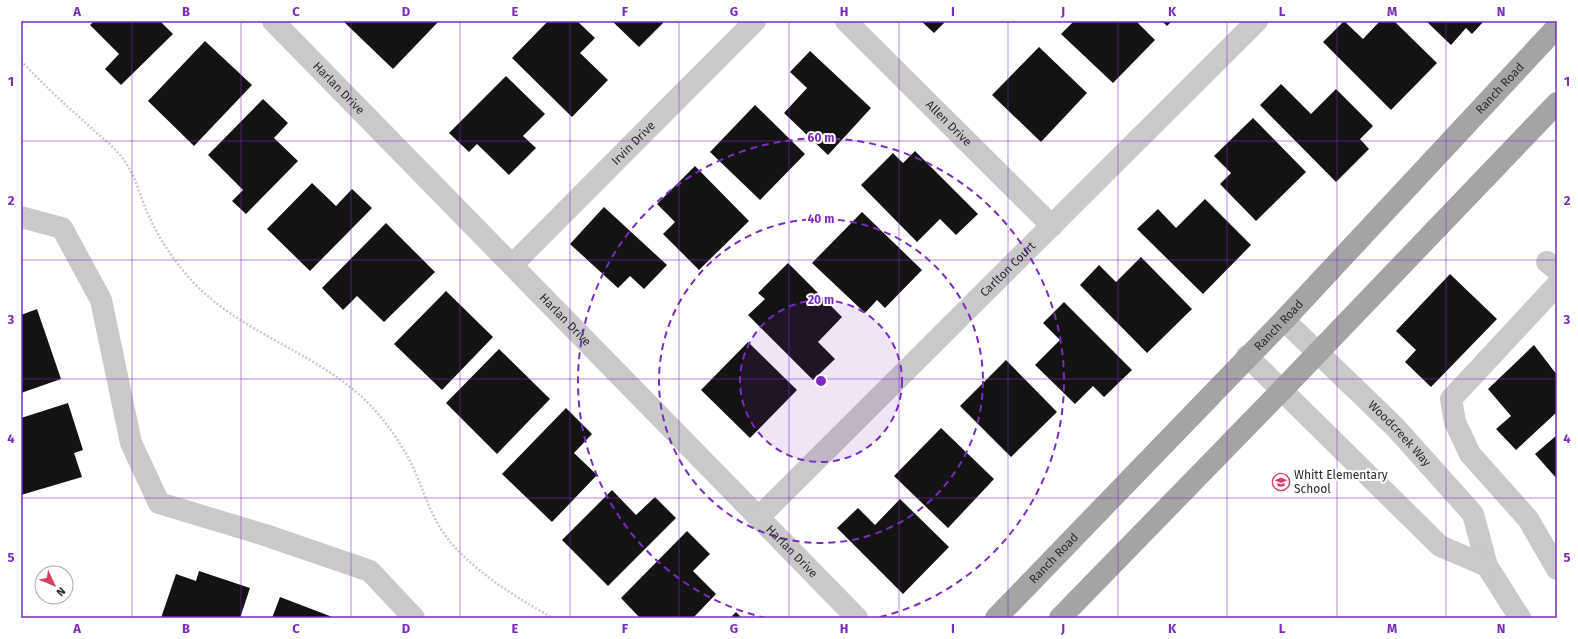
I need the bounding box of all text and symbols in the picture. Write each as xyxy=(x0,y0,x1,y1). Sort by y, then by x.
text: A xyxy=(72,4,81,19)
text: B xyxy=(182,4,190,19)
text: C xyxy=(292,4,300,19)
text: D xyxy=(402,4,411,19)
text: E xyxy=(512,4,519,19)
text: F xyxy=(622,4,629,19)
text: G xyxy=(730,4,738,19)
text: H xyxy=(840,4,848,19)
text: I xyxy=(951,4,955,19)
text: J xyxy=(1060,4,1065,19)
text: K xyxy=(1168,4,1177,19)
text: L xyxy=(1279,4,1286,19)
text: M xyxy=(1387,4,1397,19)
text: N xyxy=(1497,4,1505,19)
street label: Harlan Drive xyxy=(310,59,367,117)
street label: Ranch Road xyxy=(1473,60,1527,117)
text: 1 xyxy=(8,74,14,89)
text: 1 xyxy=(1564,74,1570,89)
street label: Allen Drive xyxy=(923,98,975,149)
street label: Irvin Drive xyxy=(609,118,658,168)
text: 60 m xyxy=(808,131,834,145)
text: 2 xyxy=(8,193,15,208)
text: 2 xyxy=(1564,193,1571,208)
text: 40 m xyxy=(808,212,834,226)
street label: Carlton Court xyxy=(977,238,1039,300)
street label: Harlan Drive xyxy=(537,291,594,349)
text: 20 m xyxy=(808,293,834,307)
street label: Ranch Road xyxy=(1251,297,1306,353)
text: 3 xyxy=(7,312,15,327)
text: 3 xyxy=(1563,312,1571,327)
centre of rings xyxy=(814,374,828,388)
street label: Woodcreek Way xyxy=(1365,398,1434,469)
text: 4 xyxy=(7,431,15,446)
text: 4 xyxy=(1563,431,1571,446)
place label: Whitt Elementary School xyxy=(1294,468,1388,496)
school or university icon: Whitt Elementary School xyxy=(1271,472,1291,492)
street label: Harlan Drive xyxy=(763,522,821,581)
street label: Ranch Road xyxy=(1026,530,1081,586)
text: 5 xyxy=(8,550,15,565)
text: 5 xyxy=(1564,550,1571,565)
north arrow xyxy=(34,565,74,605)
text: N xyxy=(54,584,68,599)
text: A xyxy=(72,621,81,636)
text: B xyxy=(182,621,190,636)
text: C xyxy=(292,621,300,636)
text: D xyxy=(402,621,411,636)
text: E xyxy=(512,621,519,636)
text: F xyxy=(622,621,629,636)
text: G xyxy=(730,621,738,636)
text: H xyxy=(840,621,848,636)
text: I xyxy=(951,621,955,636)
text: J xyxy=(1060,621,1065,636)
text: K xyxy=(1168,621,1177,636)
text: L xyxy=(1279,621,1286,636)
text: M xyxy=(1387,621,1397,636)
text: N xyxy=(1497,621,1505,636)

